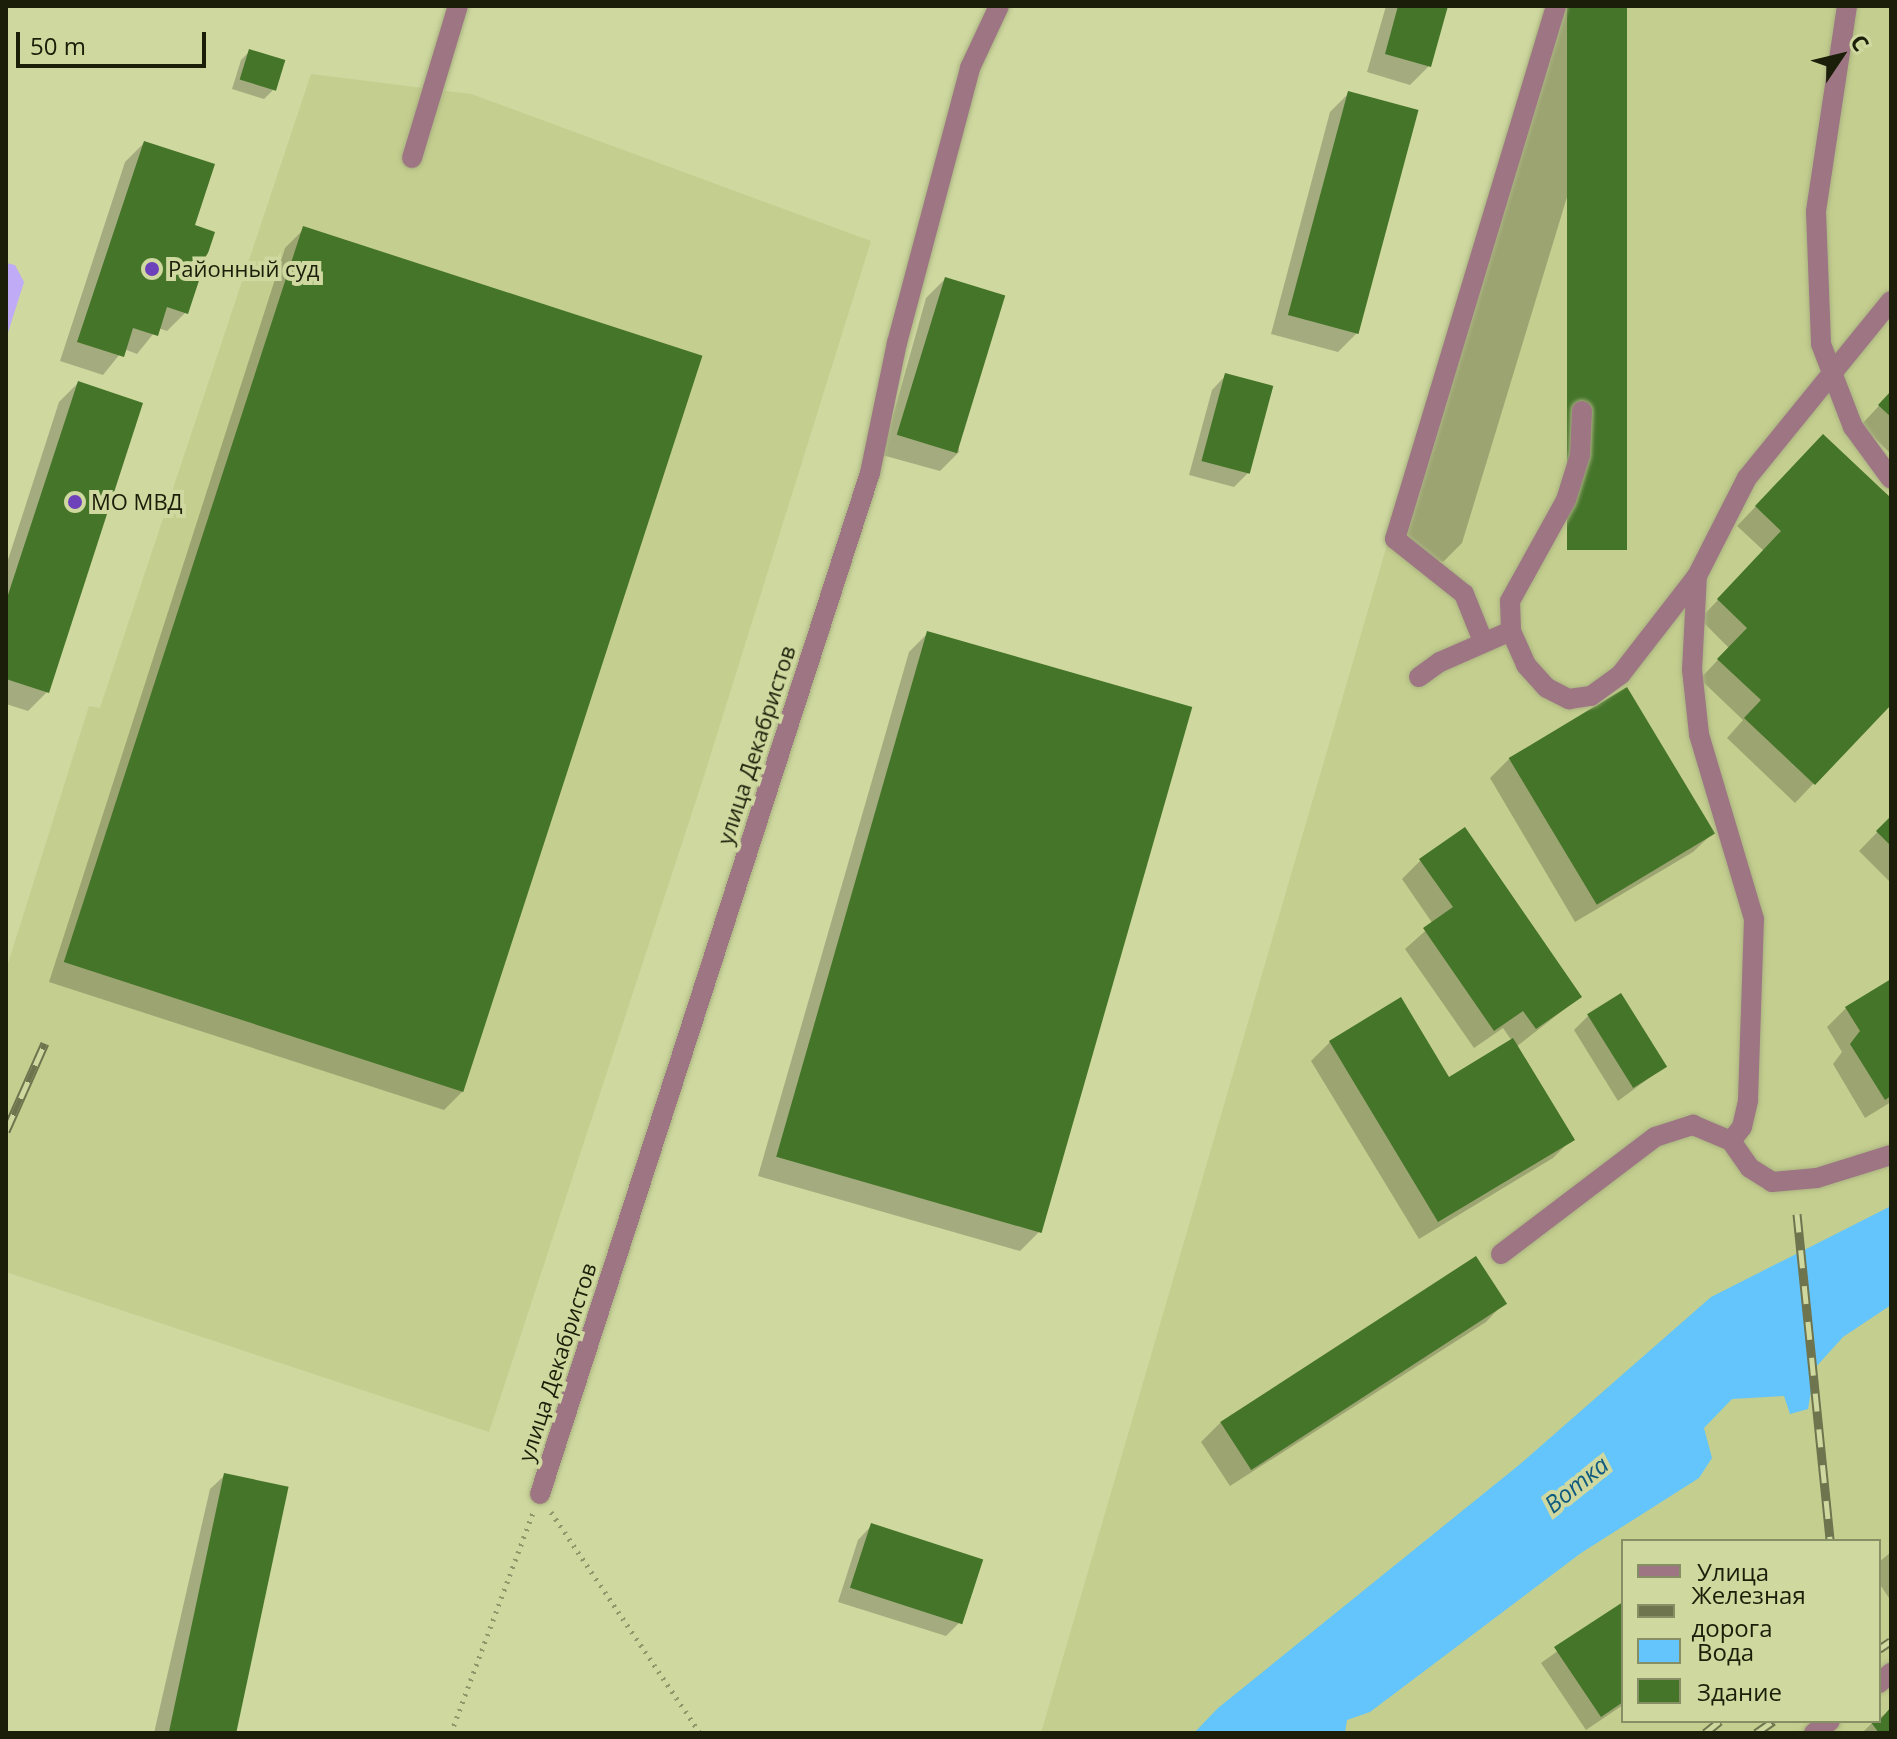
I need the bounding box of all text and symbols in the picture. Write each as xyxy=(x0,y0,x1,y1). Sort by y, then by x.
scale bar xyxy=(20,16,210,66)
north arrow xyxy=(1801,16,1881,96)
text: С xyxy=(1844,28,1877,57)
text: 50 m xyxy=(30,29,86,62)
place label: Районный суд xyxy=(168,256,319,282)
marker: Районный суд xyxy=(143,260,161,278)
place label: МО МВД xyxy=(91,489,183,515)
marker: МО МВД xyxy=(66,493,84,511)
street label: улица Декабристов xyxy=(711,642,801,848)
street label: улица Декабристов xyxy=(512,1259,602,1465)
water label: Вотка xyxy=(1538,1450,1614,1518)
legend xyxy=(1621,1539,1881,1723)
text: Улица xyxy=(1697,1555,1769,1588)
text: Железная дорога xyxy=(1691,1578,1806,1644)
text: Вода xyxy=(1697,1635,1754,1668)
text: Здание xyxy=(1697,1675,1782,1708)

